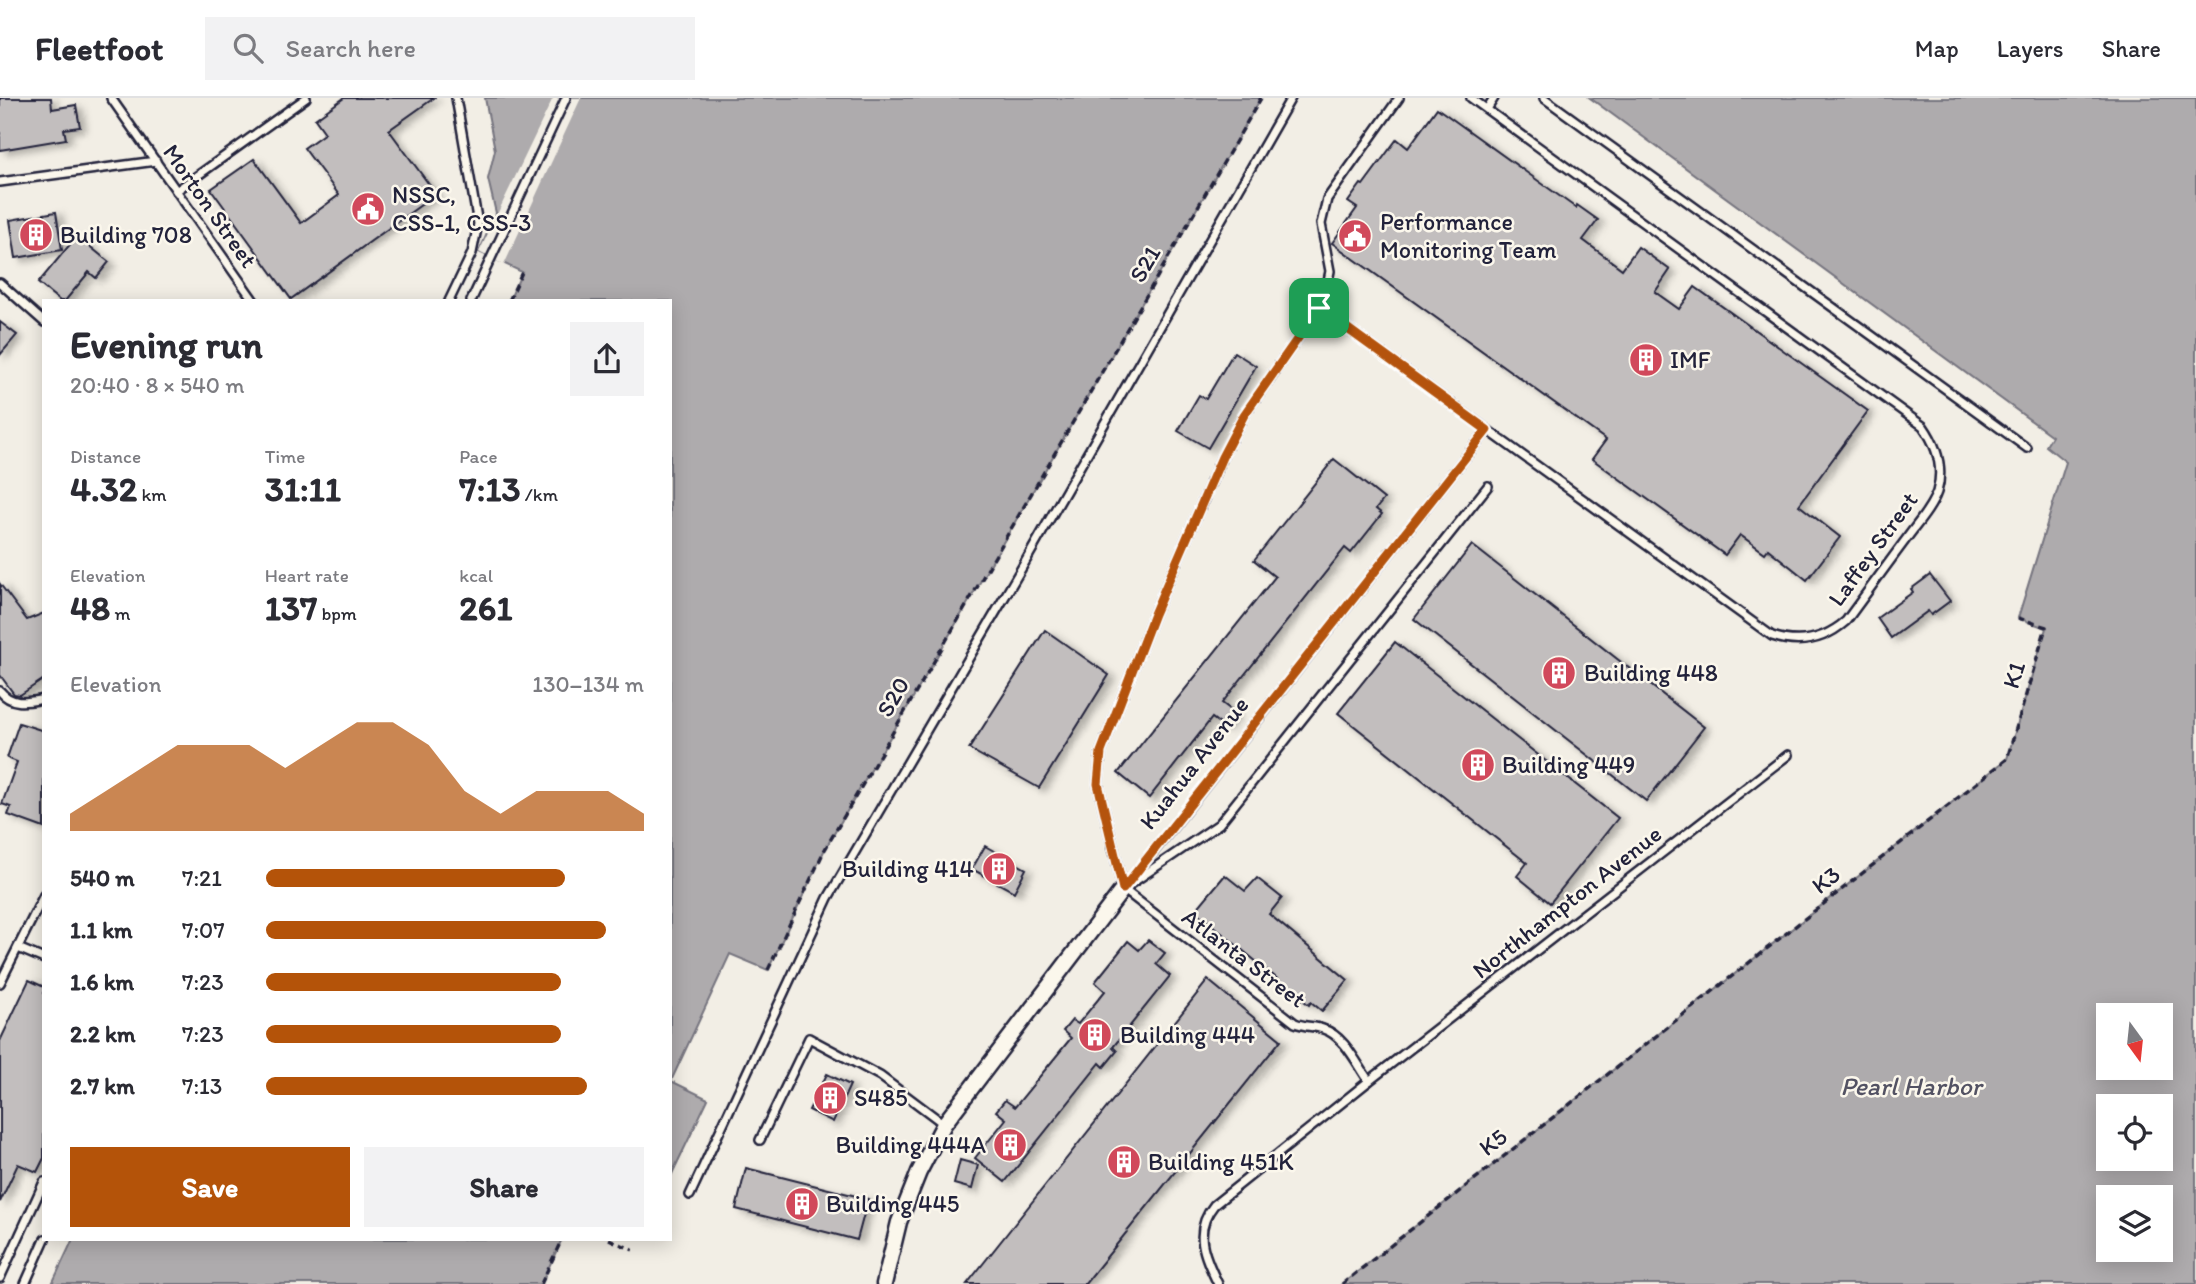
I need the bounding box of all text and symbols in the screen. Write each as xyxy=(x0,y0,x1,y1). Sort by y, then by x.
search box xyxy=(205,17,695,80)
text: Fleetfoot xyxy=(35,29,163,68)
icon: search xyxy=(229,29,267,67)
text: Search here xyxy=(285,32,416,64)
text: Map xyxy=(1915,34,1959,63)
text: Layers xyxy=(1997,34,2064,63)
text: Share xyxy=(2102,34,2161,63)
street label: Morton Street xyxy=(157,138,264,273)
place label: NSSC, CSS-1, CSS-3 xyxy=(392,180,531,237)
public building icon: NSSC, CSS-1, CSS-3 xyxy=(349,190,387,228)
place label: Performance Monitoring Team xyxy=(1380,207,1556,264)
building icon: Building 708 xyxy=(17,216,55,254)
public building icon: Performance Monitoring Team xyxy=(1336,217,1374,255)
place label: Building 708 xyxy=(60,220,192,249)
street label: S21 xyxy=(1123,240,1166,287)
pin xyxy=(1289,278,1349,338)
icon: arrive xyxy=(1300,289,1338,327)
text: Evening run xyxy=(70,322,263,368)
button: share xyxy=(570,322,644,396)
building icon: IMF xyxy=(1627,341,1665,379)
place label: IMF xyxy=(1670,345,1711,374)
text: 20:40 · 8 × 540 m xyxy=(70,371,245,399)
text: Distance xyxy=(70,445,141,468)
text: Time xyxy=(265,445,305,468)
text: Pace xyxy=(459,445,497,468)
text: 4.32 xyxy=(70,468,137,510)
text: 31:11 xyxy=(265,468,341,510)
text: 7:13 xyxy=(459,468,521,510)
text: km xyxy=(137,483,167,506)
text: /km xyxy=(521,483,558,506)
street label: Laffey Street xyxy=(1821,486,1924,612)
text: Elevation xyxy=(70,564,146,587)
text: Heart rate xyxy=(265,564,349,587)
text: kcal xyxy=(459,564,493,587)
text: 48 xyxy=(70,587,110,629)
text: 137 xyxy=(265,587,317,629)
text: 261 xyxy=(459,587,513,629)
text: m xyxy=(110,602,130,625)
text: bpm xyxy=(317,602,357,625)
building icon: Building 448 xyxy=(1540,654,1578,692)
place label: Building 448 xyxy=(1584,658,1718,687)
street label: K1 xyxy=(1996,658,2031,692)
text: Elevation xyxy=(70,670,161,698)
text: 130–134 m xyxy=(532,670,644,698)
street label: S20 xyxy=(870,672,915,722)
street label: Kuahua Avenue xyxy=(1133,691,1254,835)
building icon: Building 449 xyxy=(1459,746,1497,784)
place label: Building 449 xyxy=(1502,750,1635,779)
street label: Northhampton Avenue xyxy=(1466,819,1667,984)
building icon: Building 414 xyxy=(980,850,1018,888)
place label: Building 414 xyxy=(842,854,974,883)
street label: K3 xyxy=(1806,859,1846,900)
text: 540 m xyxy=(70,864,135,892)
text: 7:21 xyxy=(182,864,222,892)
street label: Atlanta Street xyxy=(1177,902,1312,1014)
text: 1.1 km xyxy=(70,916,133,944)
text: 7:07 xyxy=(182,916,225,944)
text: 1.6 km xyxy=(70,968,134,996)
text: 7:23 xyxy=(182,968,224,996)
north arrow xyxy=(2096,1003,2174,1080)
map controls xyxy=(2096,1003,2173,1262)
building icon: Building 444 xyxy=(1076,1016,1114,1054)
text: 2.2 km xyxy=(70,1020,135,1048)
text: 7:23 xyxy=(182,1020,224,1048)
place label: Building 444 xyxy=(1120,1020,1255,1049)
water label: Pearl Harbor xyxy=(1840,1070,1985,1102)
text: 2.7 km xyxy=(70,1072,135,1100)
text: 7:13 xyxy=(182,1072,222,1100)
building icon: S485 xyxy=(811,1079,849,1117)
place label: S485 xyxy=(854,1083,908,1112)
button: locate xyxy=(2096,1094,2173,1171)
street label: K5 xyxy=(1473,1122,1513,1162)
building icon: Building 444A xyxy=(991,1126,1029,1164)
place label: Building 444A xyxy=(835,1130,986,1159)
building icon: Building 451K xyxy=(1105,1143,1143,1181)
button: Save xyxy=(70,1147,350,1227)
button: Share xyxy=(364,1147,644,1227)
place label: Building 451K xyxy=(1148,1147,1294,1176)
building icon: Building 445 xyxy=(783,1185,821,1223)
button: layers xyxy=(2096,1185,2173,1262)
place label: Building 445 xyxy=(826,1189,959,1218)

